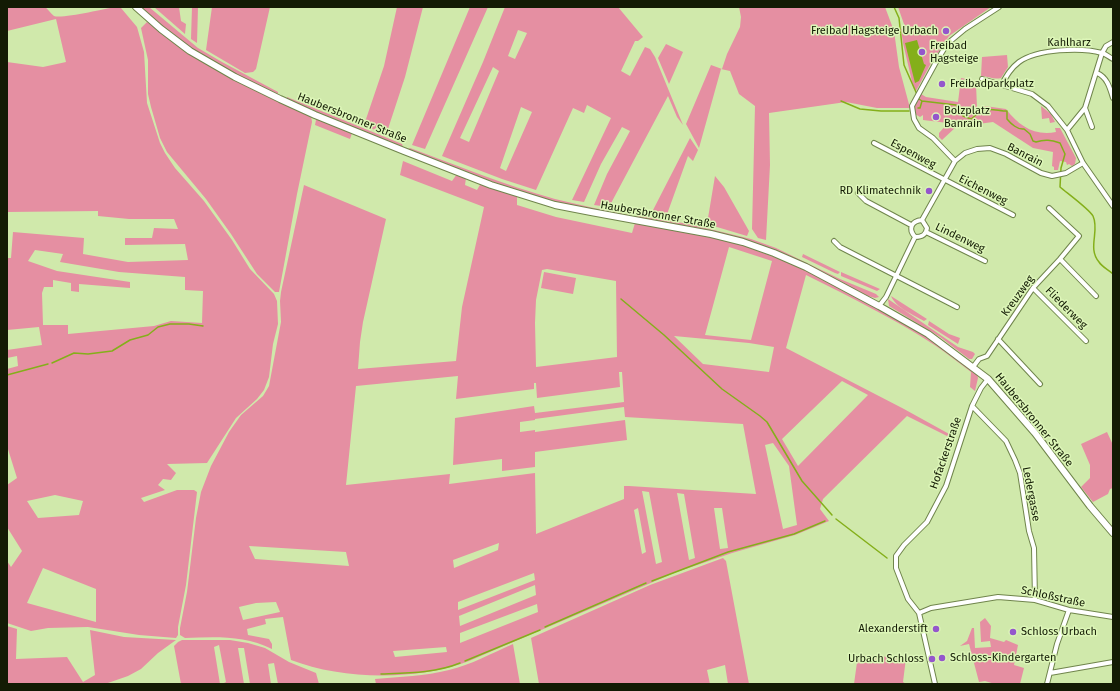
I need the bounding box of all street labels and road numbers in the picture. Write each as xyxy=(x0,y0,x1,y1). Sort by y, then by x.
street label: Kahlharz xyxy=(1047,36,1091,50)
street label: Haubersbronner Straße xyxy=(295,90,409,146)
street label: Espenweg xyxy=(888,137,938,171)
street label: Banrain xyxy=(1005,140,1045,170)
street label: Eichenweg xyxy=(957,172,1009,208)
street label: Haubersbronner Straße xyxy=(599,198,717,232)
street label: Lindenweg xyxy=(933,220,987,256)
street label: Kreuzweg xyxy=(999,273,1037,319)
street label: Fliederweg xyxy=(1042,284,1090,332)
street label: Haubersbronner Straße xyxy=(992,370,1076,470)
street label: Hofackerstraße xyxy=(927,415,965,491)
street label: Ledergasse xyxy=(1019,466,1043,522)
street label: Schloßstraße xyxy=(1020,584,1086,610)

